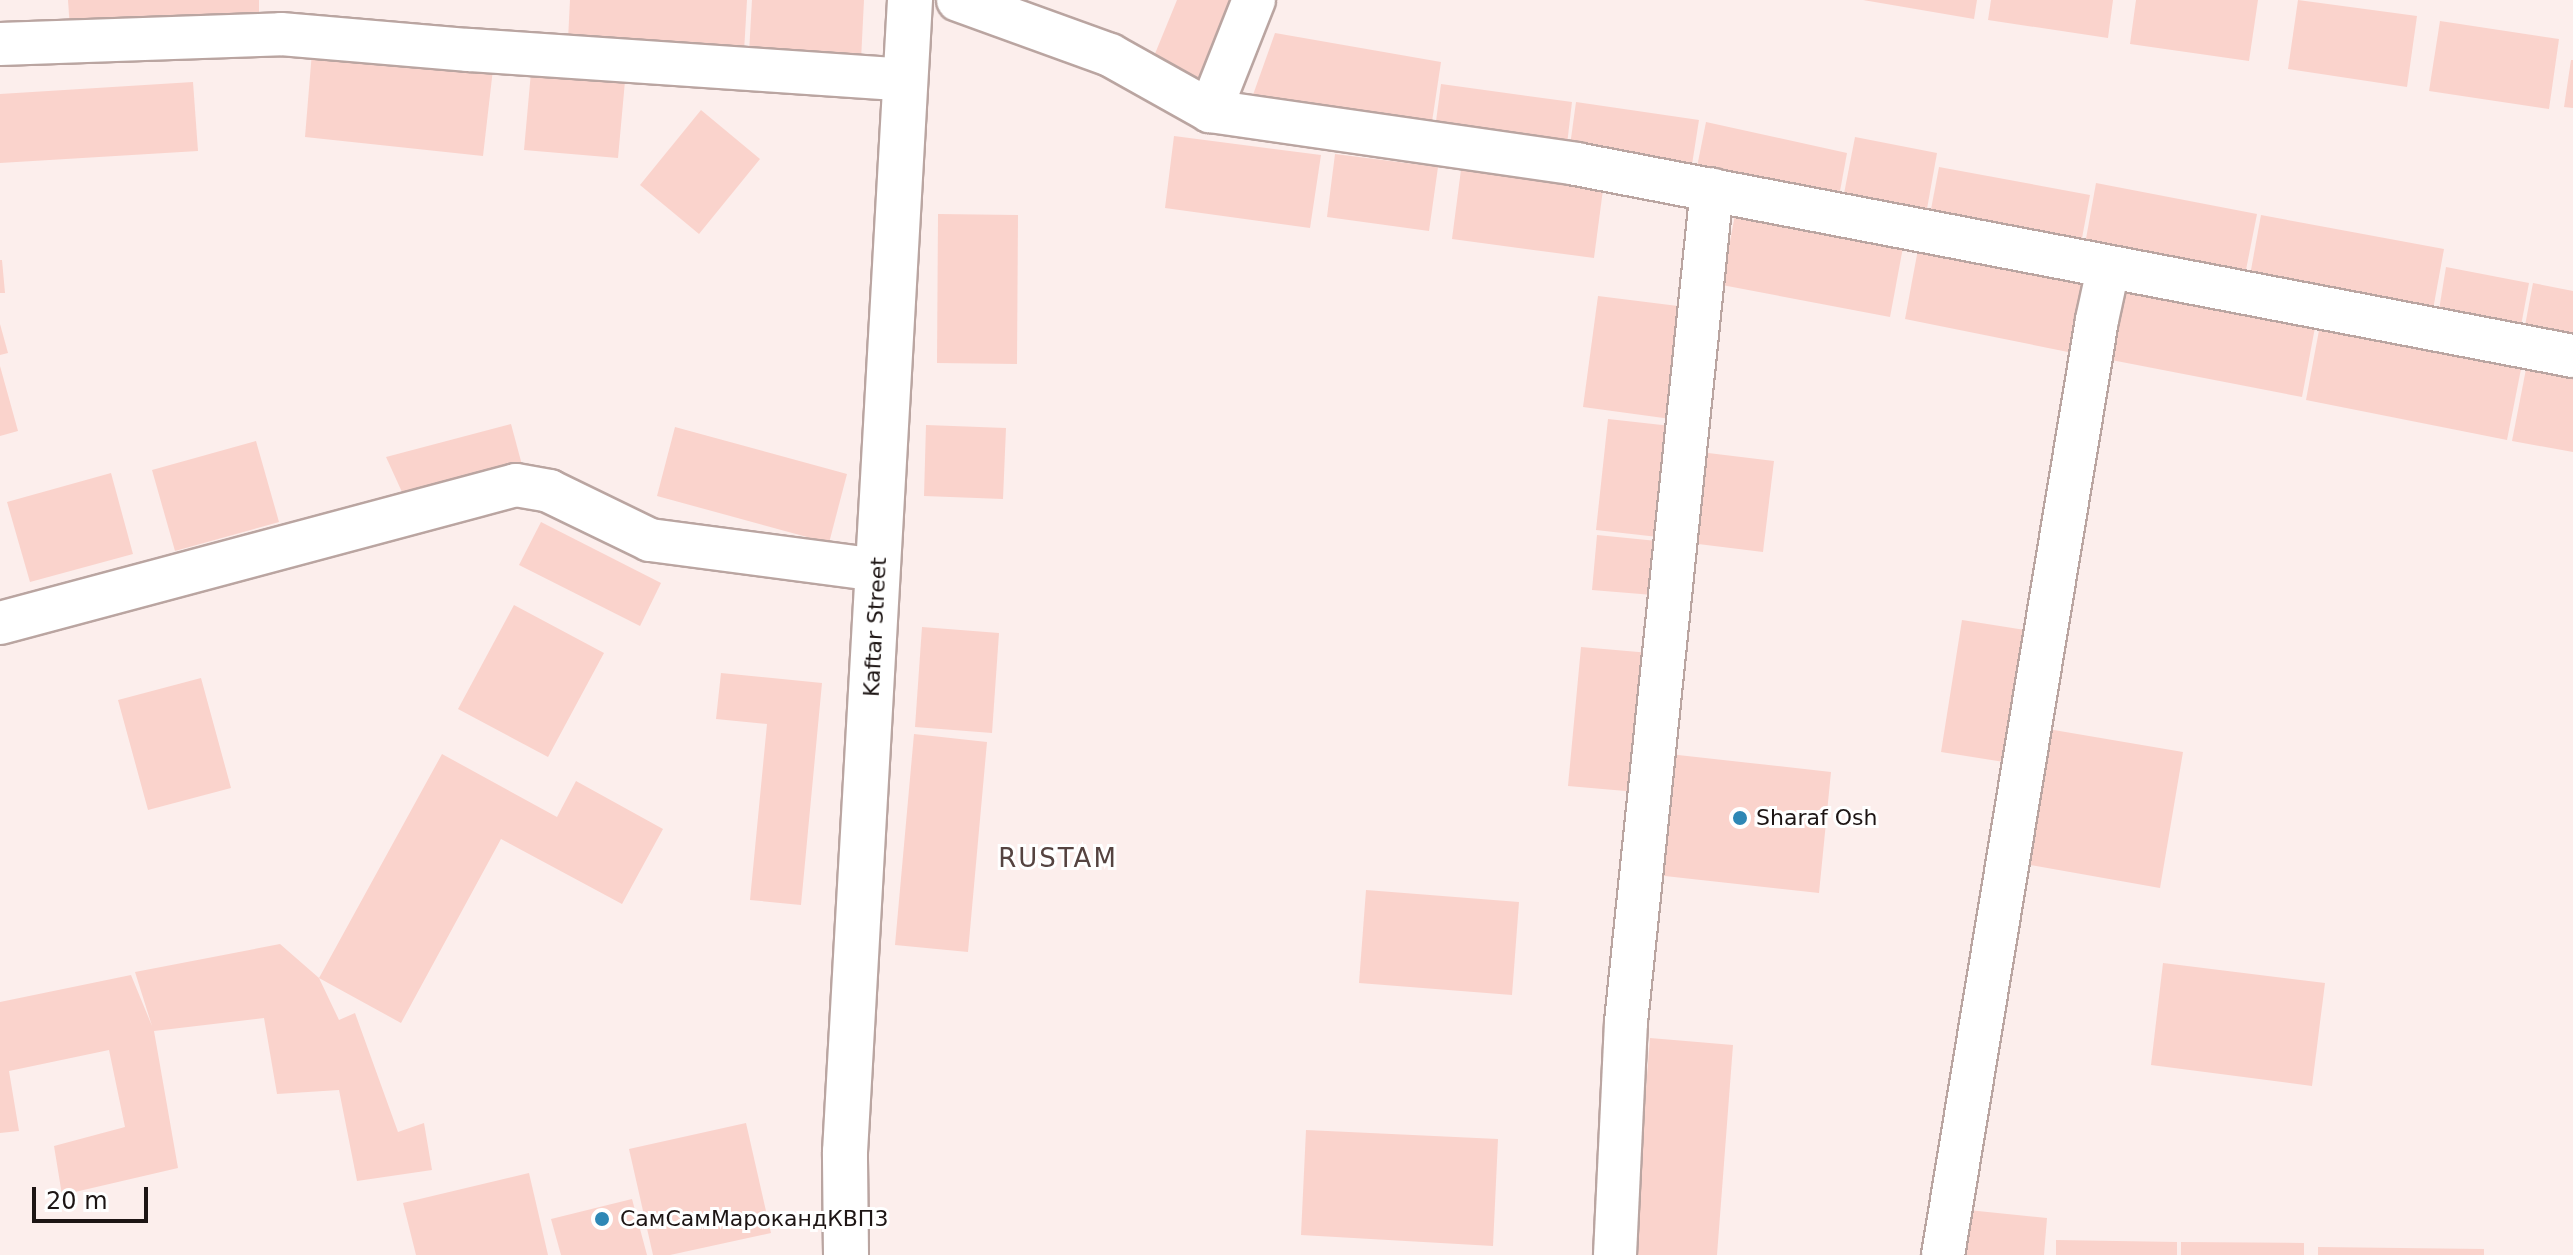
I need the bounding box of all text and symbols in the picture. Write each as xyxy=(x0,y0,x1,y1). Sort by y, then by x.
street label: Kaftar Street xyxy=(858,556,892,698)
place label: Sharaf Osh xyxy=(1756,805,1877,831)
marker: Sharaf Osh xyxy=(1731,809,1749,827)
district label: RUSTAM xyxy=(998,843,1118,875)
scale bar xyxy=(36,1171,152,1221)
text: 20 m xyxy=(46,1187,108,1215)
place label: СамСамМарокандКВП3 xyxy=(620,1206,888,1232)
marker: СамСамМарокандКВП3 xyxy=(591,1208,613,1230)

